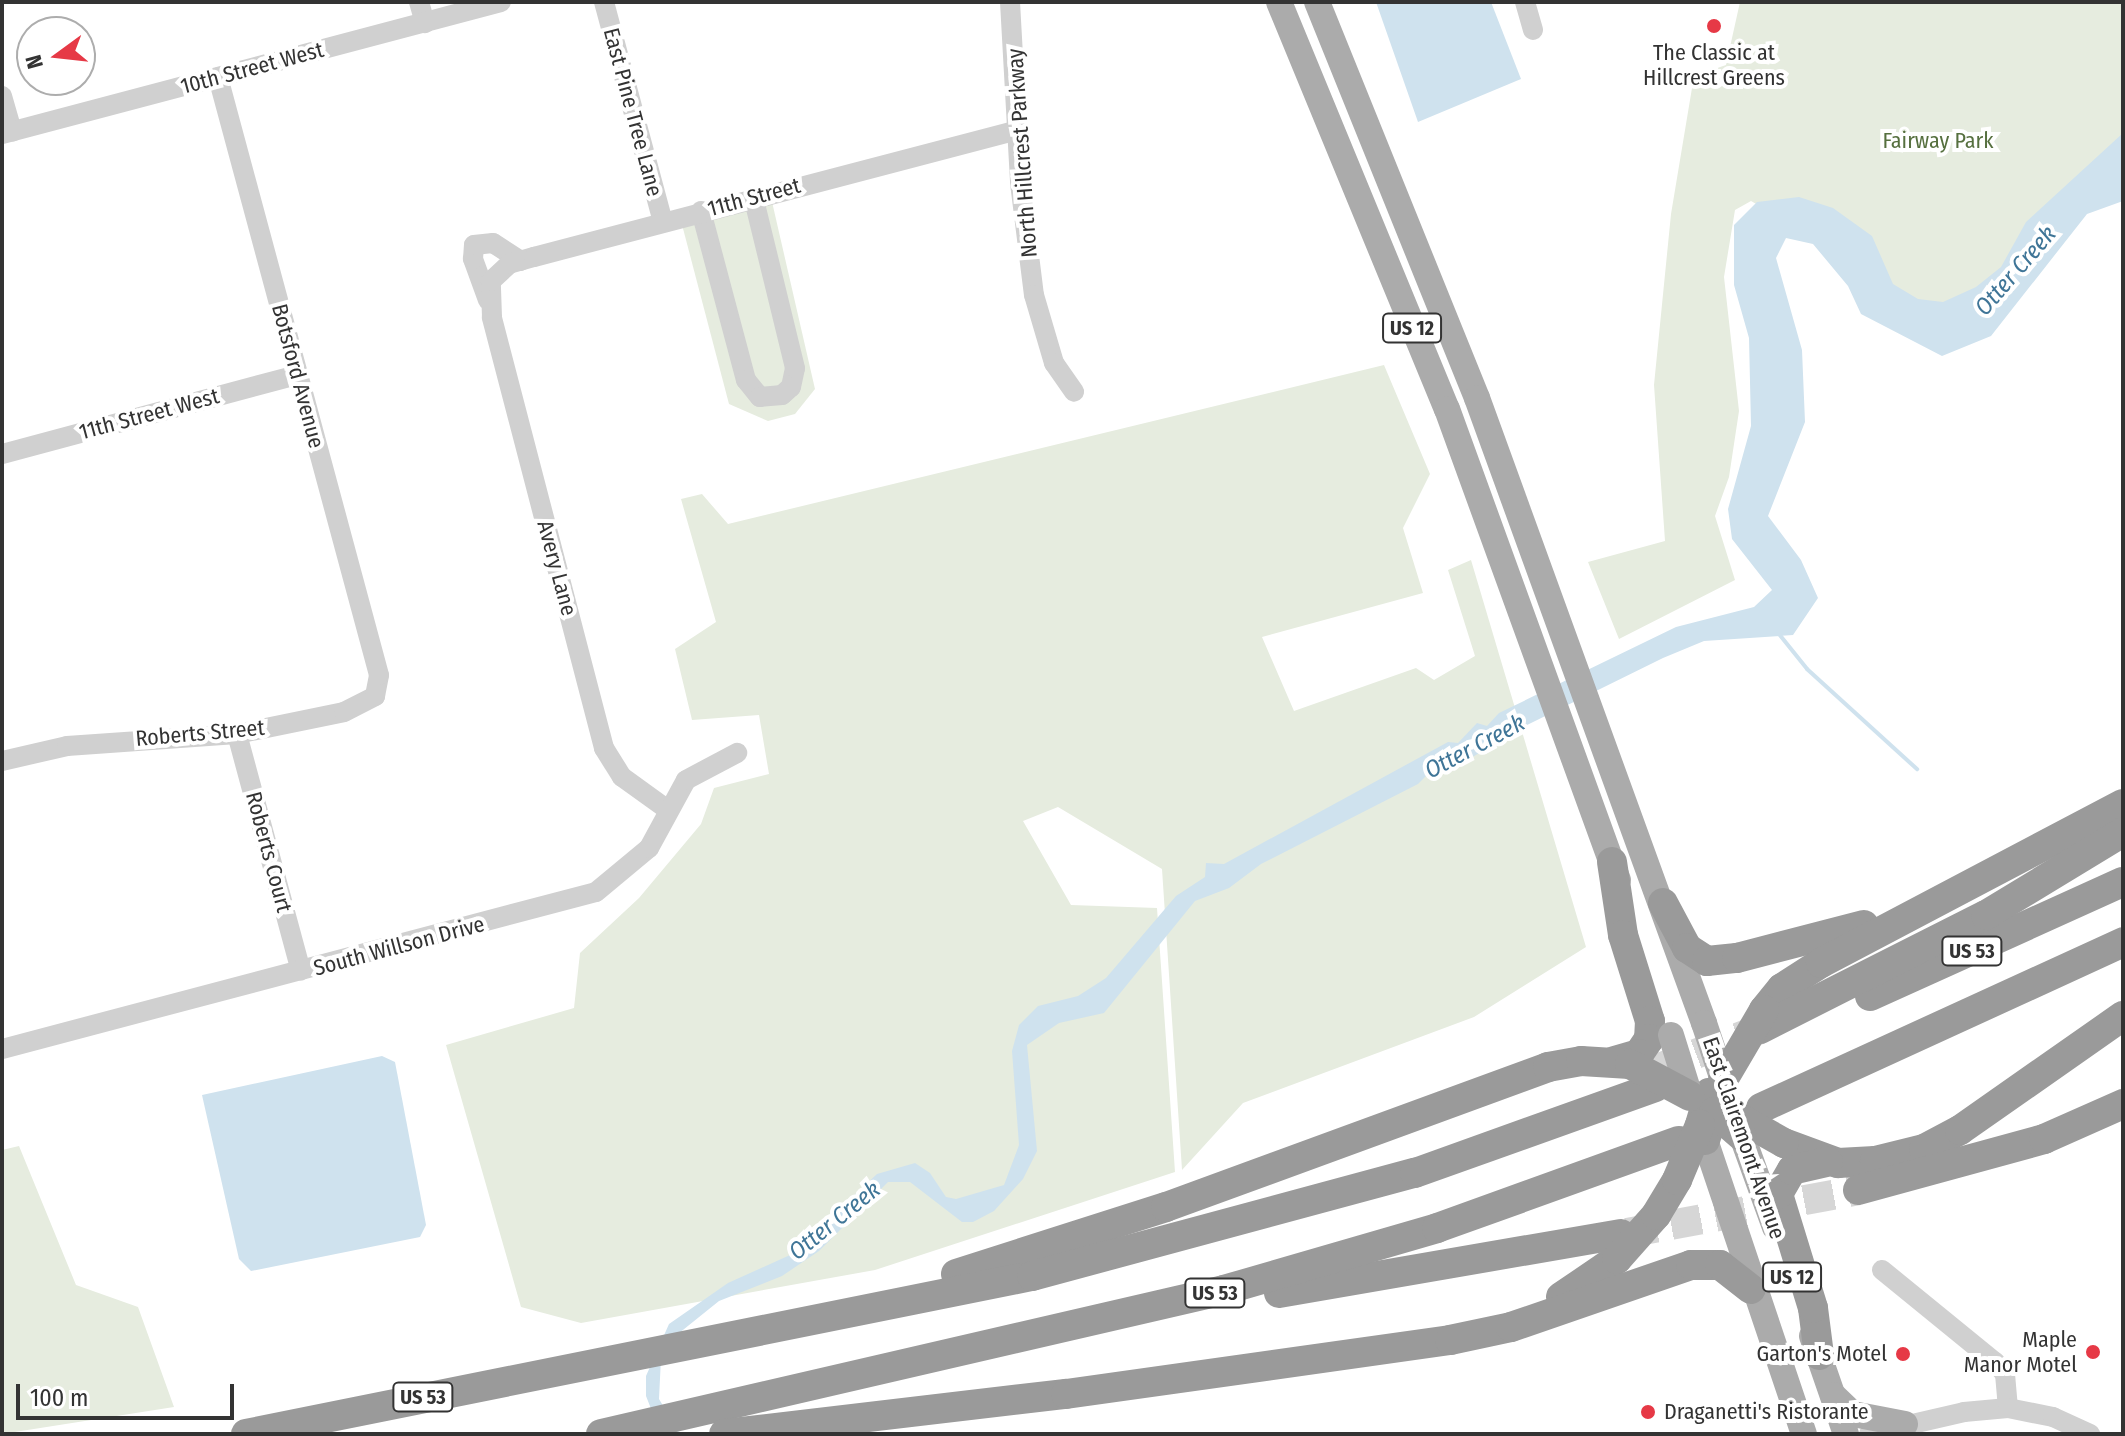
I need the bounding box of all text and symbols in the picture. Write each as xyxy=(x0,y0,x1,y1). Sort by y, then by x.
north arrow xyxy=(16,16,96,96)
marker: The Classic at Hillcrest Greens xyxy=(1705,17,1723,35)
street label: East Pine Tree Lane xyxy=(598,25,668,199)
street label: 10th Street West xyxy=(178,36,326,100)
place label: The Classic at Hillcrest Greens xyxy=(1643,39,1785,90)
street label: North Hillcrest Parkway xyxy=(1002,48,1042,258)
text: N xyxy=(20,52,49,72)
park label: Fairway Park xyxy=(1883,128,1993,154)
street label: 11th Street xyxy=(705,172,803,222)
water label: Otter Creek xyxy=(1969,220,2063,322)
street label: Botsford Avenue xyxy=(266,301,330,451)
road number: US 12 xyxy=(1382,312,1442,344)
street label: 11th Street West xyxy=(76,383,222,445)
street label: Avery Lane xyxy=(532,517,582,619)
water label: Otter Creek xyxy=(1420,709,1530,785)
street label: Roberts Street xyxy=(134,714,266,752)
street label: Roberts Court xyxy=(240,789,298,915)
street label: South Willson Drive xyxy=(311,910,487,982)
road number: US 53 xyxy=(1940,935,2004,967)
street label: East Clairemont Avenue xyxy=(1697,1034,1791,1242)
water label: Otter Creek xyxy=(783,1175,887,1267)
road number: US 12 xyxy=(1762,1261,1822,1293)
road number: US 53 xyxy=(1183,1277,1247,1309)
place label: Maple Manor Motel xyxy=(1964,1326,2077,1378)
place label: Garton's Motel xyxy=(1757,1341,1887,1367)
marker: Maple Manor Motel xyxy=(2084,1343,2102,1361)
marker: Garton's Motel xyxy=(1894,1345,1912,1363)
scale bar xyxy=(20,1368,238,1418)
road number: US 53 xyxy=(391,1381,455,1413)
text: 100 m xyxy=(30,1384,88,1412)
place label: Draganetti's Ristorante xyxy=(1664,1399,1869,1425)
marker: Draganetti's Ristorante xyxy=(1639,1403,1657,1421)

